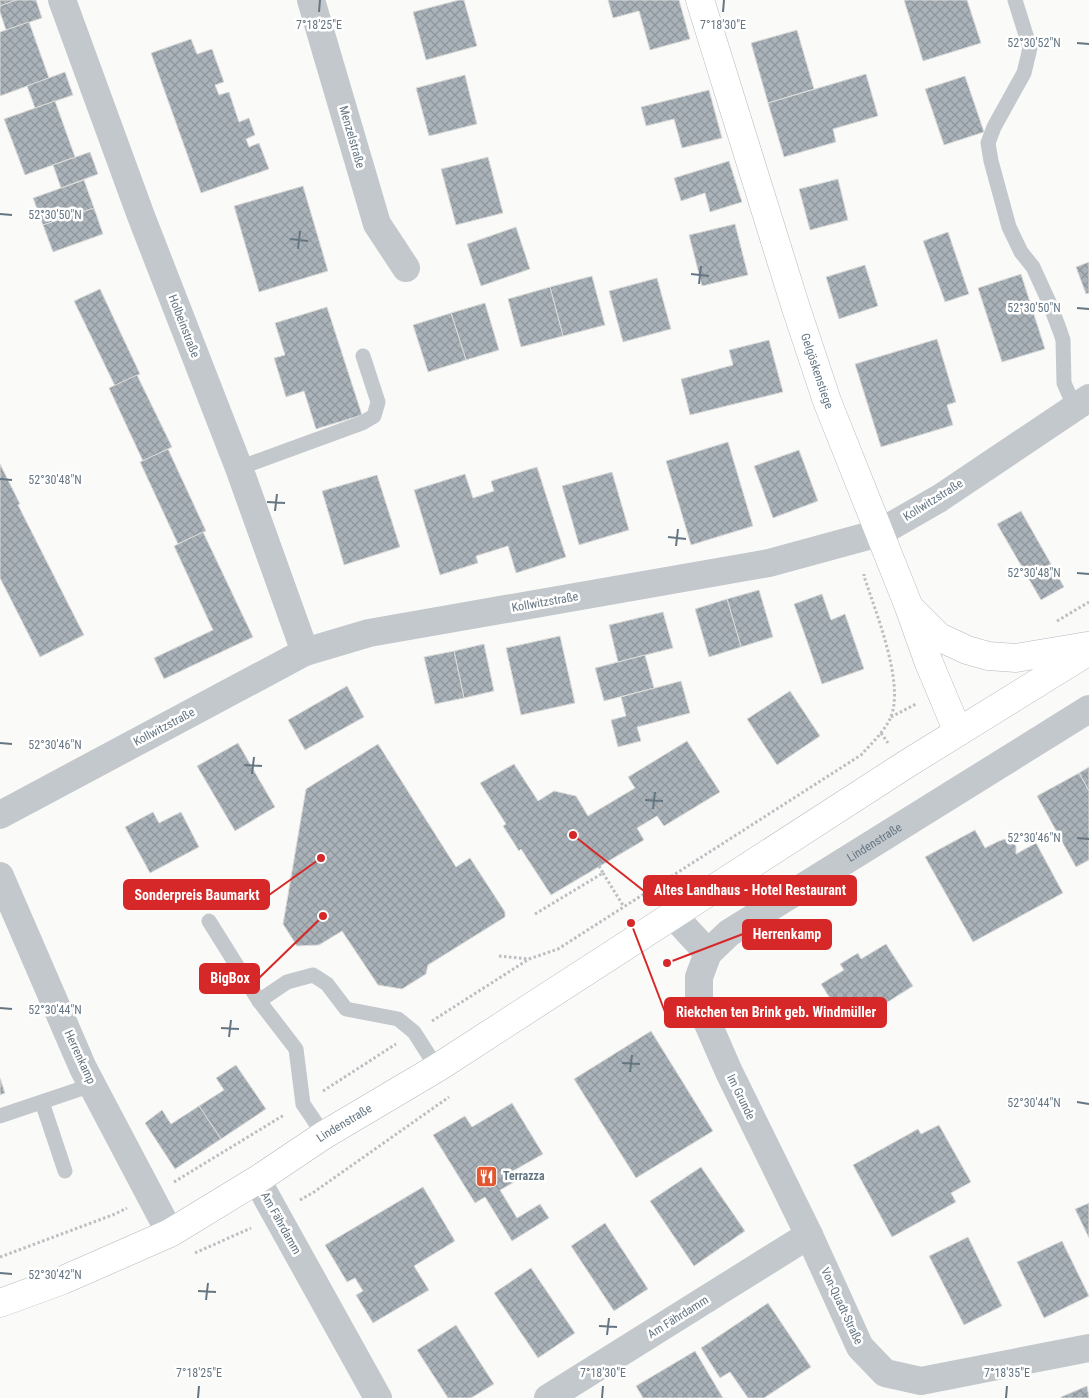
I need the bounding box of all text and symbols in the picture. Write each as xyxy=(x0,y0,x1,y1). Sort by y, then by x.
text: 7°18'25"E xyxy=(296,18,342,32)
text: 7°18'30"E xyxy=(700,18,746,32)
text: 52°30'52"N xyxy=(1007,36,1061,50)
street label: Menzelstraße xyxy=(336,104,368,170)
text: 52°30'50"N xyxy=(28,208,82,222)
street label: Holbeinstraße xyxy=(166,292,203,360)
text: 52°30'50"N xyxy=(1007,301,1061,315)
street label: Gelgöskenstiege xyxy=(798,331,836,411)
text: 52°30'48"N xyxy=(28,473,82,487)
street label: Kollwitzstraße xyxy=(901,476,966,524)
text: 52°30'48"N xyxy=(1007,566,1061,580)
street label: Kollwitzstraße xyxy=(511,589,580,615)
street label: Kollwitzstraße xyxy=(131,705,197,749)
text: 52°30'46"N xyxy=(28,738,82,752)
street label: Lindenstraße xyxy=(845,820,905,865)
text: 52°30'46"N xyxy=(1007,831,1061,845)
callout: Altes Landhaus - Hotel Restaurant xyxy=(644,876,856,905)
callout: Sonderpreis Baumarkt xyxy=(124,880,269,909)
text: Altes Landhaus - Hotel Restaurant xyxy=(654,882,846,898)
text: Sonderpreis Baumarkt xyxy=(135,887,259,903)
callout: Herrenkamp xyxy=(743,920,831,949)
text: Herrenkamp xyxy=(753,926,821,942)
callout: BigBox xyxy=(200,964,259,993)
text: BigBox xyxy=(210,970,250,986)
callout: Riekchen ten Brink geb. Windmüller xyxy=(665,998,886,1027)
text: 52°30'44"N xyxy=(28,1003,82,1017)
text: Riekchen ten Brink geb. Windmüller xyxy=(676,1004,876,1020)
street label: Herrenkamp xyxy=(61,1028,99,1086)
street label: Im Grunde xyxy=(724,1072,758,1122)
text: 52°30'44"N xyxy=(1007,1096,1061,1110)
street label: Lindenstraße xyxy=(314,1101,375,1145)
restaurant icon: Terrazza xyxy=(475,1164,499,1188)
place label: Terrazza xyxy=(503,1169,545,1183)
street label: Am Fährdamm xyxy=(258,1189,304,1257)
street label: Von-Quadt-Straße xyxy=(818,1265,866,1347)
text: 52°30'42"N xyxy=(28,1268,82,1282)
street label: Am Fährdamm xyxy=(645,1293,711,1341)
text: 7°18'25"E xyxy=(176,1366,222,1380)
text: 7°18'30"E xyxy=(580,1366,626,1380)
text: 7°18'35"E xyxy=(984,1366,1030,1380)

